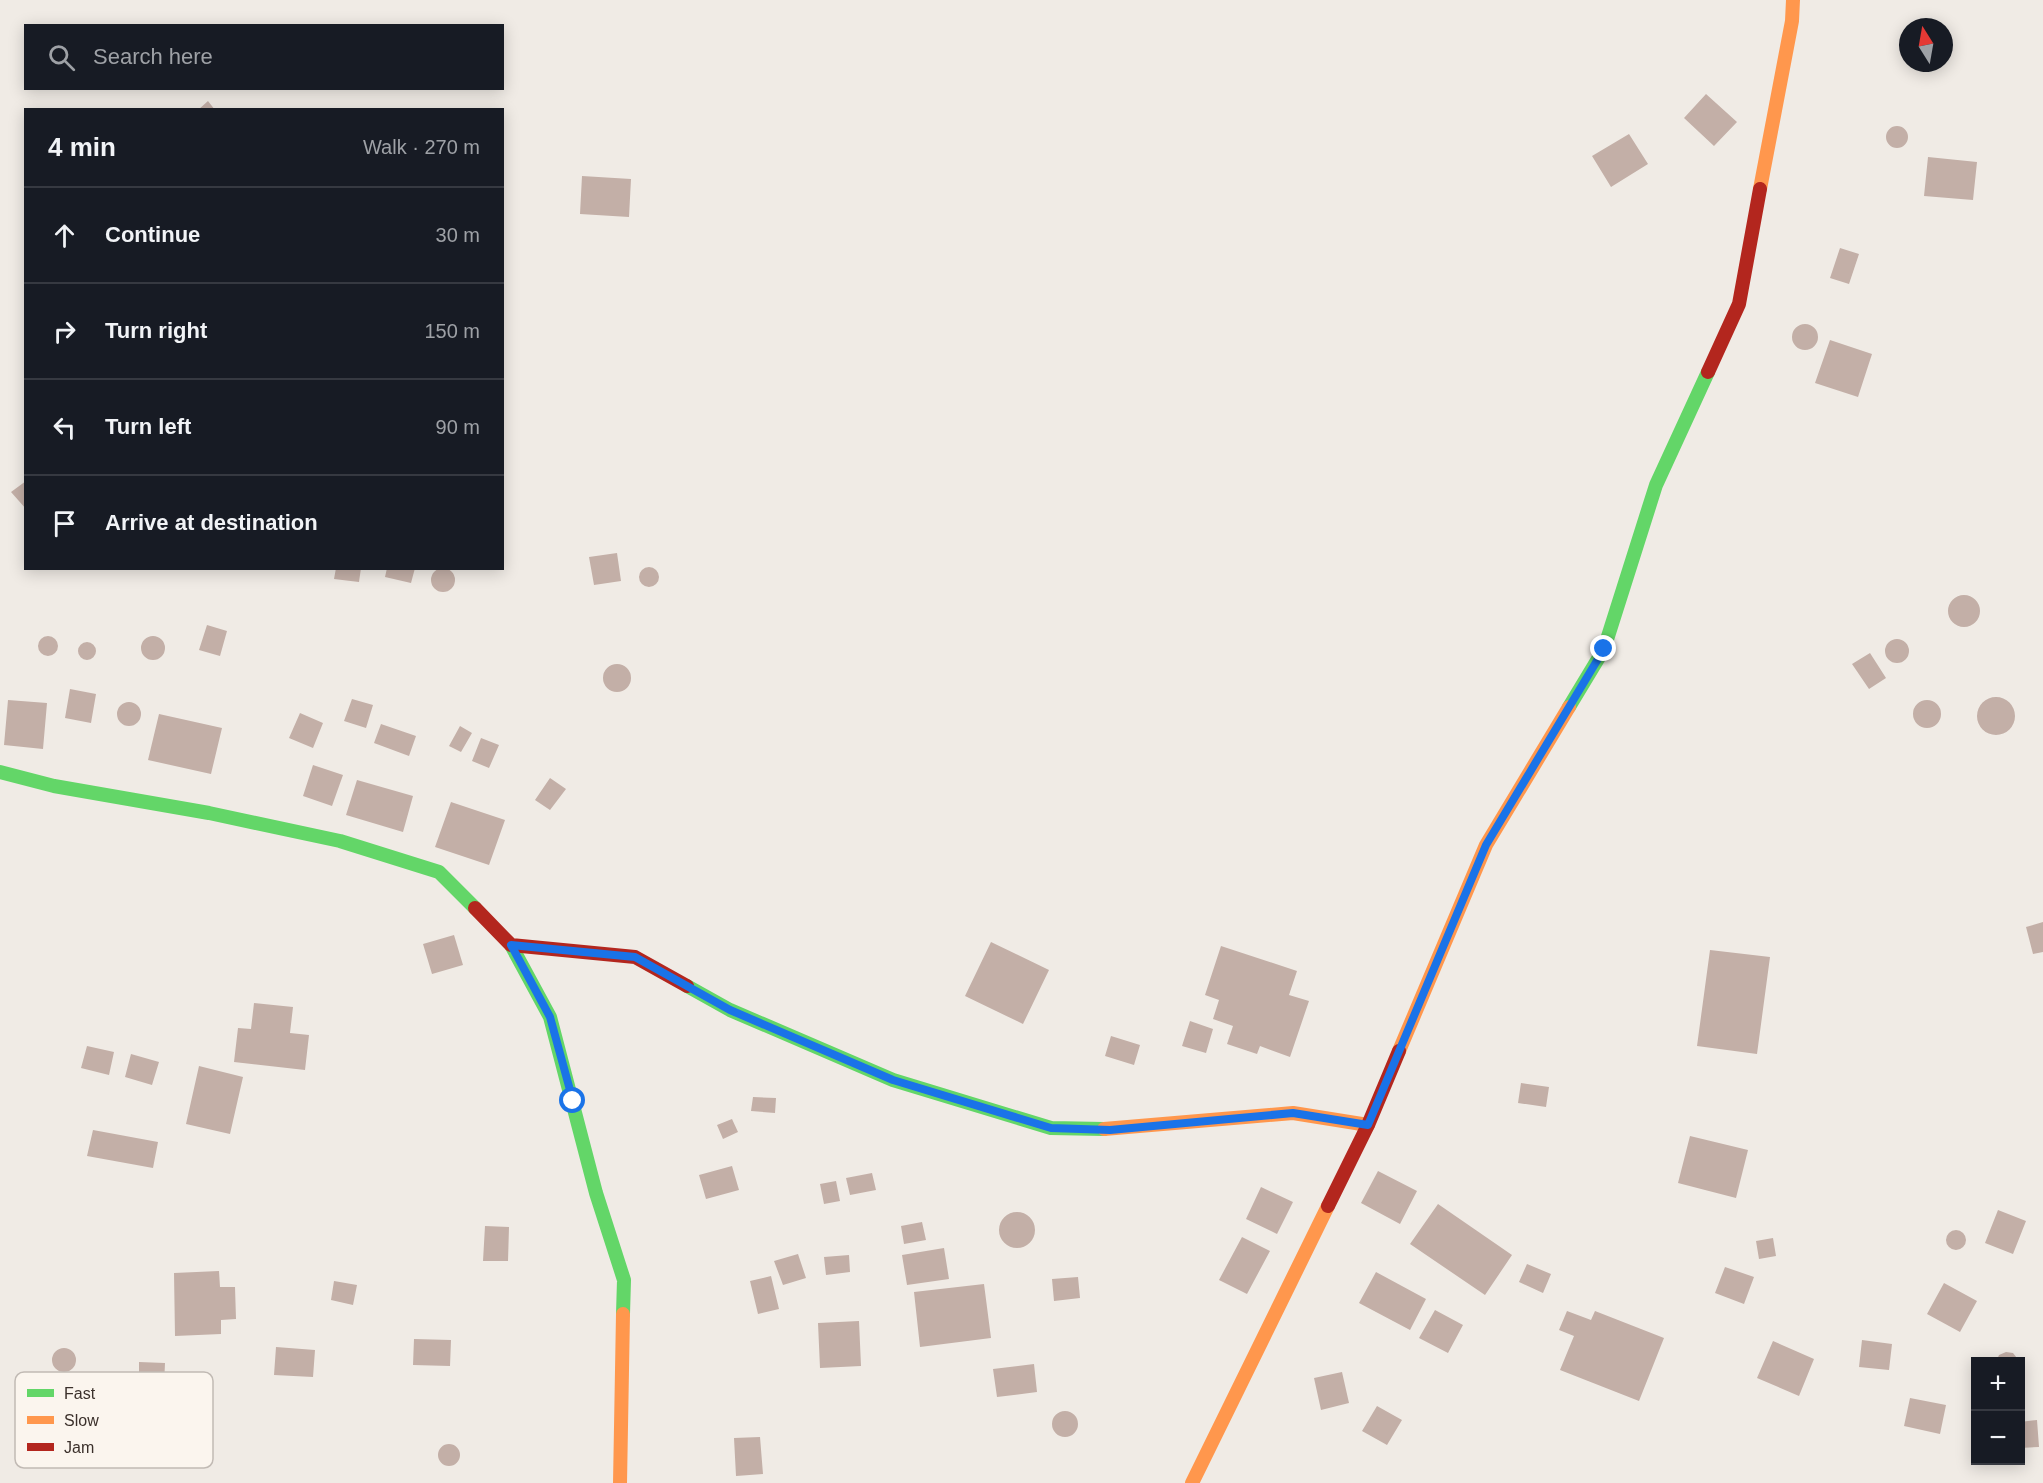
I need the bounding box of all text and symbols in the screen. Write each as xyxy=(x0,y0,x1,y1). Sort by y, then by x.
north arrow xyxy=(1899,18,1953,72)
search box xyxy=(24,24,504,90)
icon: search xyxy=(45,41,78,74)
text: Search here xyxy=(93,44,213,69)
text: 4 min xyxy=(48,132,116,162)
text: Walk · 270 m xyxy=(363,136,480,158)
icon: ahead xyxy=(48,219,81,252)
text: Continue xyxy=(105,222,200,247)
text: 30 m xyxy=(436,224,480,246)
icon: right xyxy=(48,315,81,348)
text: Turn right xyxy=(105,318,207,343)
text: 150 m xyxy=(424,320,480,342)
icon: left xyxy=(48,411,81,444)
text: Turn left xyxy=(105,414,191,439)
text: 90 m xyxy=(436,416,480,438)
icon: arrive xyxy=(48,507,81,540)
text: Arrive at destination xyxy=(105,510,318,535)
route end xyxy=(1590,635,1616,661)
route start xyxy=(559,1087,585,1113)
map controls xyxy=(1971,1357,2025,1465)
button: + xyxy=(1971,1357,2025,1411)
legend xyxy=(15,1372,213,1468)
text: Fast xyxy=(64,1385,96,1402)
button: − xyxy=(1971,1411,2025,1465)
text: Slow xyxy=(64,1412,99,1429)
text: Jam xyxy=(64,1439,94,1456)

